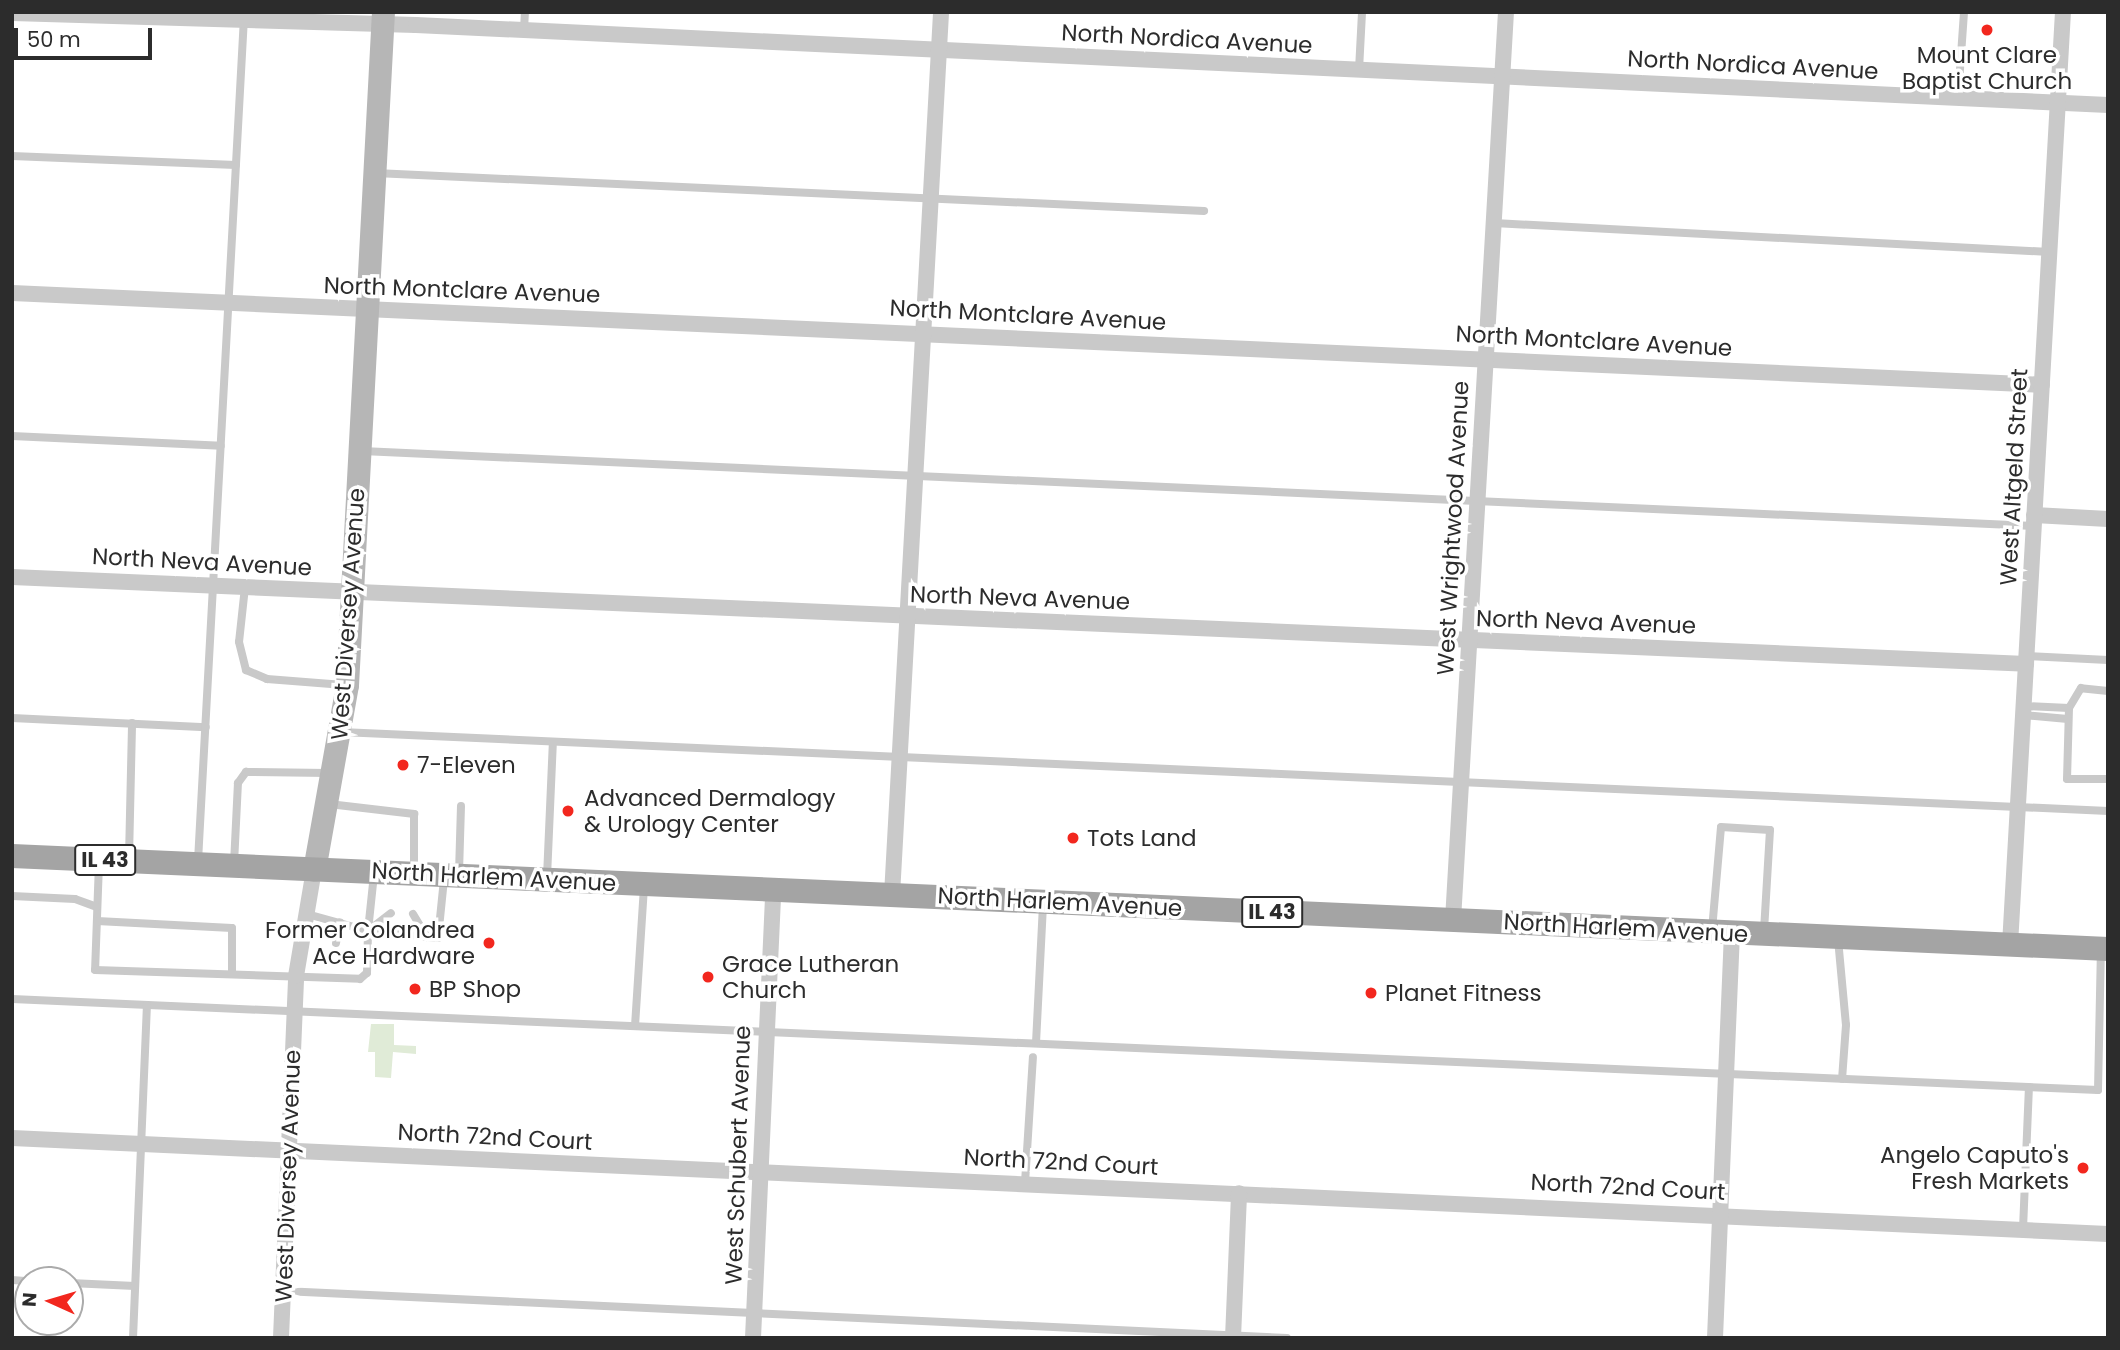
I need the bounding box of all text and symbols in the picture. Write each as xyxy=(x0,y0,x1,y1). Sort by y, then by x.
scale bar xyxy=(18,14,156,58)
street label: North Nordica Avenue xyxy=(1061,19,1313,59)
marker: Mount Clare Baptist Church xyxy=(1979,22,1995,38)
text: 50 m xyxy=(27,25,81,54)
place label: Mount Clare Baptist Church xyxy=(1902,41,2072,95)
street label: North Nordica Avenue xyxy=(1627,45,1879,85)
street label: North Montclare Avenue xyxy=(323,271,601,309)
street label: North Montclare Avenue xyxy=(889,294,1167,336)
street label: North Montclare Avenue xyxy=(1455,320,1733,362)
street label: West Altgeld Street xyxy=(1995,368,2033,586)
street label: West Wrightwood Avenue xyxy=(1432,380,1474,676)
street label: West Diversey Avenue xyxy=(325,487,371,741)
street label: North Neva Avenue xyxy=(91,542,313,582)
street label: North Neva Avenue xyxy=(910,580,1130,616)
street label: North Neva Avenue xyxy=(1476,604,1696,640)
place label: 7-Eleven xyxy=(417,751,516,779)
marker: 7-Eleven xyxy=(395,757,411,773)
place label: Advanced Dermalogy & Urology Center xyxy=(584,784,835,838)
marker: Advanced Dermalogy & Urology Center xyxy=(558,801,578,821)
place label: Tots Land xyxy=(1087,824,1196,852)
marker: Tots Land xyxy=(1065,830,1081,846)
road number: IL 43 xyxy=(74,842,136,878)
street label: North Harlem Avenue xyxy=(371,857,617,897)
street label: North Harlem Avenue xyxy=(937,882,1183,922)
road number: IL 43 xyxy=(1240,894,1304,930)
street label: North Harlem Avenue xyxy=(1503,908,1749,948)
place label: Former Colandrea Ace Hardware xyxy=(265,916,475,970)
marker: Former Colandrea Ace Hardware xyxy=(481,935,497,951)
place label: Grace Lutheran Church xyxy=(722,950,899,1004)
marker: Grace Lutheran Church xyxy=(700,969,716,985)
place label: BP Shop xyxy=(429,975,521,1003)
place label: Planet Fitness xyxy=(1385,979,1542,1007)
marker: BP Shop xyxy=(407,981,423,997)
marker: Planet Fitness xyxy=(1363,985,1379,1001)
street label: West Schubert Avenue xyxy=(720,1025,756,1285)
street label: West Diversey Avenue xyxy=(270,1049,306,1303)
street label: North 72nd Court xyxy=(397,1118,593,1156)
place label: Angelo Caputo's Fresh Markets xyxy=(1880,1141,2069,1195)
street label: North 72nd Court xyxy=(963,1143,1159,1181)
marker: Angelo Caputo's Fresh Markets xyxy=(2075,1160,2091,1176)
street label: North 72nd Court xyxy=(1530,1168,1726,1206)
north arrow xyxy=(14,1266,84,1336)
text: N xyxy=(16,1292,44,1308)

